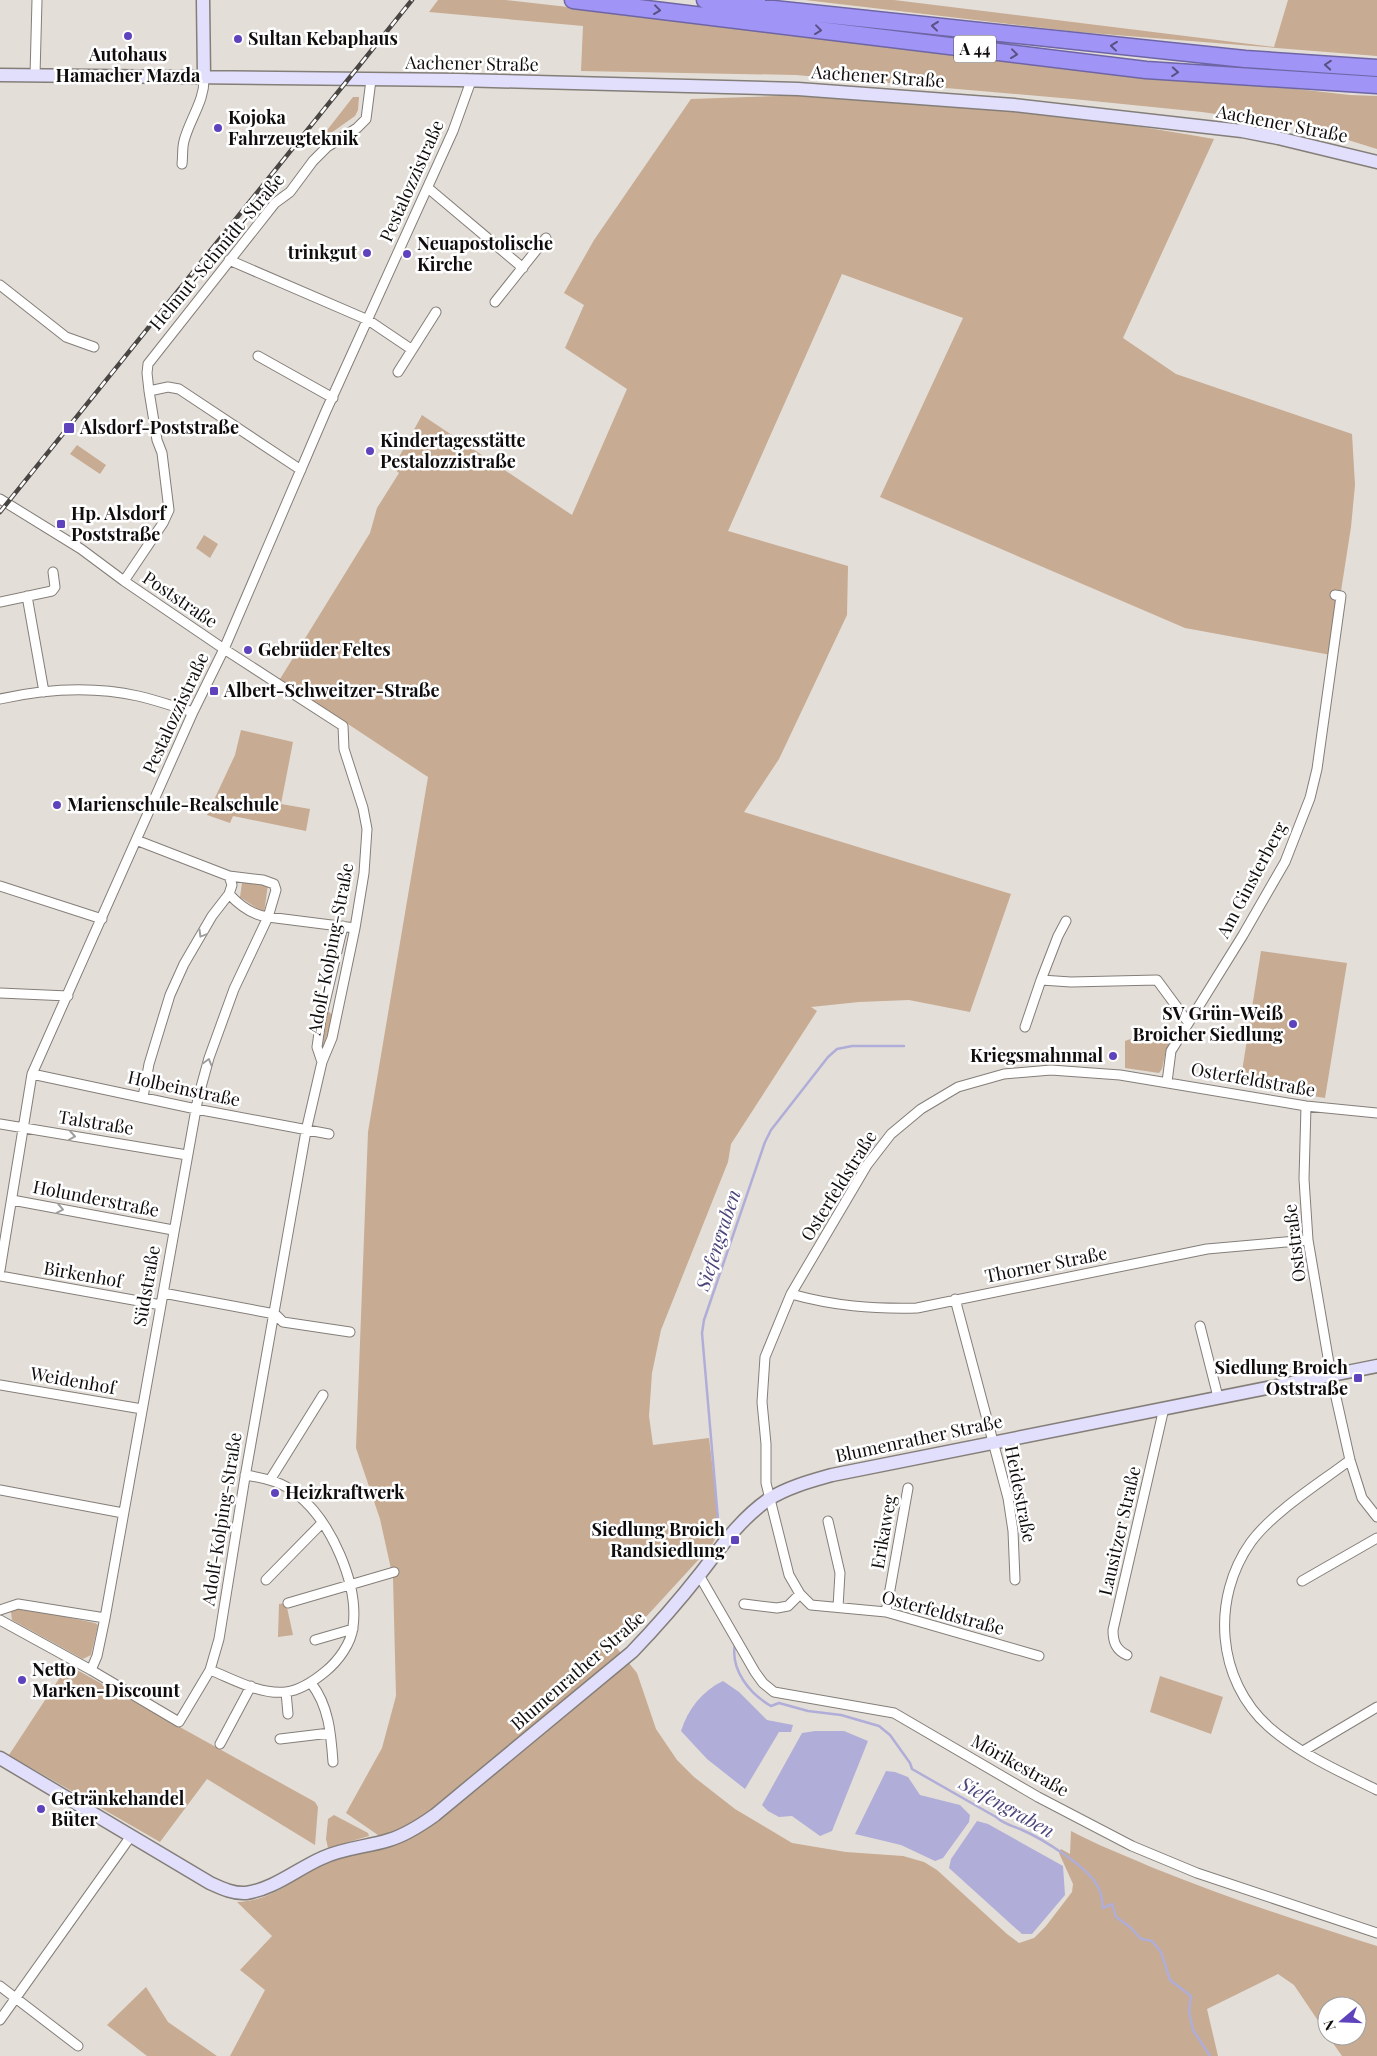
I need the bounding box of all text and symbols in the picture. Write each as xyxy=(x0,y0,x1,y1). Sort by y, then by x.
one-way arrow xyxy=(652,5,661,15)
one-way arrow xyxy=(931,21,939,32)
one-way arrow xyxy=(814,24,822,35)
place label: Sultan Kebaphaus xyxy=(248,26,398,50)
marker: Autohaus Hamacher Mazda xyxy=(122,30,134,42)
marker: Sultan Kebaphaus xyxy=(232,33,244,45)
road number: A 44 xyxy=(954,36,996,62)
one-way arrow xyxy=(1110,41,1118,52)
place label: Autohaus Hamacher Mazda xyxy=(56,42,201,87)
one-way arrow xyxy=(1010,48,1018,59)
street label: Aachener Straße xyxy=(404,50,539,76)
street label: Aachener Straße xyxy=(810,59,945,93)
one-way arrow xyxy=(1324,60,1332,71)
one-way arrow xyxy=(1172,66,1180,77)
street label: Aachener Straße xyxy=(1213,98,1350,148)
place label: Kojoka Fahrzeugteknik xyxy=(228,105,359,150)
street label: Pestalozzistraße xyxy=(373,116,449,245)
marker: Kojoka Fahrzeugteknik xyxy=(212,122,224,134)
street label: Helmut-Schmidt-Straße xyxy=(143,168,289,335)
place label: Neuapostolische Kirche xyxy=(417,231,553,276)
place label: trinkgut xyxy=(287,240,358,264)
marker: trinkgut xyxy=(361,247,373,259)
marker: Neuapostolische Kirche xyxy=(401,248,413,260)
place label: Alsdorf-Poststraße xyxy=(79,415,239,439)
marker: Alsdorf-Poststraße xyxy=(62,421,76,435)
place label: Kindertagesstätte Pestalozzistraße xyxy=(380,428,526,473)
marker: Kindertagesstätte Pestalozzistraße xyxy=(364,445,376,457)
place label: Hp. Alsdorf Poststraße xyxy=(71,501,168,546)
marker: Hp. Alsdorf Poststraße xyxy=(55,518,67,530)
street label: Poststraße xyxy=(138,565,223,633)
place label: Gebrüder Feltes xyxy=(258,637,391,661)
marker: Gebrüder Feltes xyxy=(242,644,254,656)
street label: Pestalozzistraße xyxy=(137,648,214,777)
place label: Albert-Schweitzer-Straße xyxy=(223,678,440,702)
marker: Albert-Schweitzer-Straße xyxy=(208,685,220,697)
place label: Marienschule-Realschule xyxy=(67,792,279,816)
marker: Marienschule-Realschule xyxy=(51,799,63,811)
street label: Am Ginsterberg xyxy=(1210,817,1292,943)
street label: Adolf-Kolping-Straße xyxy=(301,861,358,1038)
one-way arrow xyxy=(198,928,208,937)
place label: SV Grün-Weiß Broicher Siedlung xyxy=(1132,1001,1283,1046)
marker: SV Grün-Weiß Broicher Siedlung xyxy=(1287,1018,1299,1030)
place label: Kriegsmahnmal xyxy=(970,1043,1103,1067)
marker: Kriegsmahnmal xyxy=(1107,1050,1119,1062)
street label: Osterfeldstraße xyxy=(1189,1056,1317,1102)
one-way arrow xyxy=(202,1058,212,1066)
street label: Holbeinstraße xyxy=(126,1064,243,1112)
street label: Talstraße xyxy=(57,1104,136,1140)
street label: Osterfeldstraße xyxy=(795,1126,882,1245)
one-way arrow xyxy=(68,1130,76,1140)
street label: Holunderstraße xyxy=(31,1174,161,1222)
water label: Siefengraben xyxy=(688,1186,746,1294)
one-way arrow xyxy=(55,1203,64,1214)
street label: Oststraße xyxy=(1277,1203,1311,1284)
street label: Thorner Straße xyxy=(983,1240,1109,1288)
street label: Südstraße xyxy=(127,1244,165,1328)
street label: Birkenhof xyxy=(42,1255,126,1293)
place label: Siedlung Broich Oststraße xyxy=(1214,1355,1348,1400)
street label: Weidenhof xyxy=(28,1361,120,1400)
marker: Siedlung Broich Oststraße xyxy=(1352,1372,1364,1384)
street label: Blumenrather Straße xyxy=(833,1409,1005,1467)
street label: Adolf-Kolping-Straße xyxy=(195,1431,247,1608)
street label: Heidestraße xyxy=(1000,1443,1042,1544)
street label: Lausitzer Straße xyxy=(1092,1464,1146,1598)
place label: Heizkraftwerk xyxy=(285,1480,405,1504)
marker: Heizkraftwerk xyxy=(269,1487,281,1499)
street label: Erikaweg xyxy=(865,1492,901,1571)
place label: Siedlung Broich Randsiedlung xyxy=(591,1517,725,1562)
marker: Siedlung Broich Randsiedlung xyxy=(729,1534,741,1546)
street label: Osterfeldstraße xyxy=(879,1584,1007,1640)
street label: Blumenrather Straße xyxy=(505,1605,649,1735)
place label: Netto Marken-Discount xyxy=(32,1657,180,1702)
marker: Netto Marken-Discount xyxy=(16,1674,28,1686)
street label: Mörikestraße xyxy=(967,1728,1074,1802)
water label: Siefengraben xyxy=(955,1769,1060,1843)
place label: Getränkehandel Büter xyxy=(51,1786,185,1831)
marker: Getränkehandel Büter xyxy=(35,1803,47,1815)
north arrow xyxy=(1317,1996,1367,2046)
text: N xyxy=(1319,2018,1340,2033)

